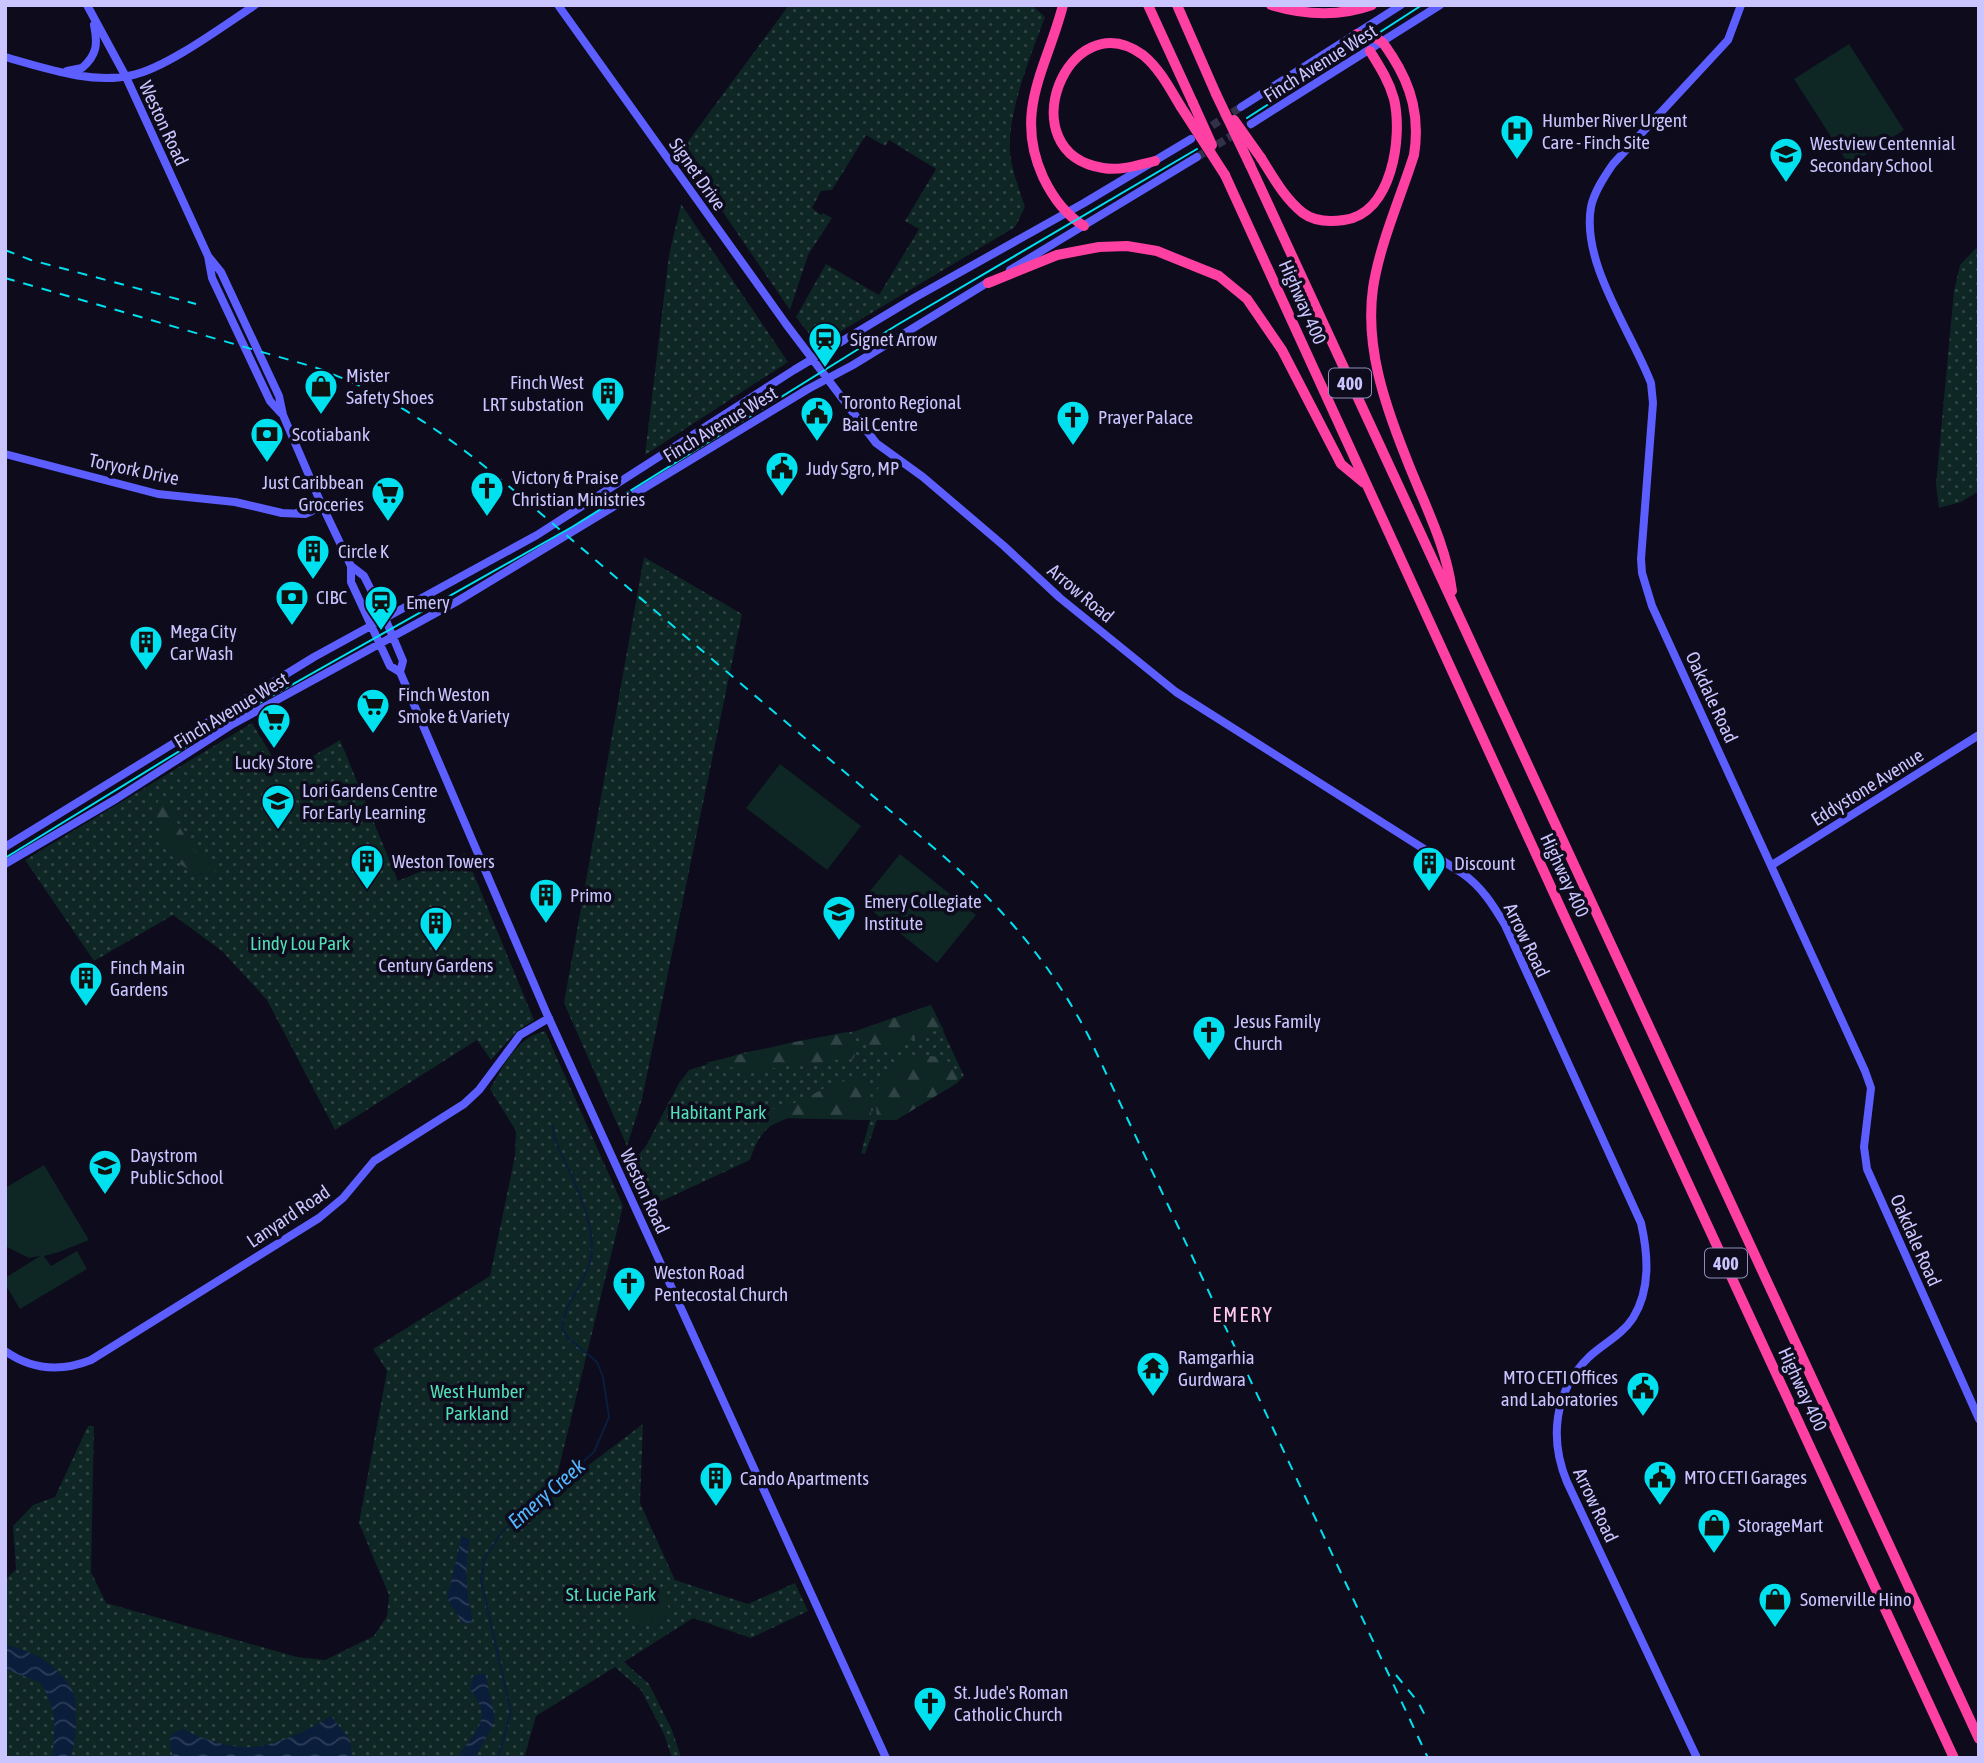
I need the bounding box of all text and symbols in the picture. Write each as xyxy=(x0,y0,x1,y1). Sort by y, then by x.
street label: Finch Avenue West xyxy=(1259,19,1381,107)
street label: Weston Road xyxy=(135,77,193,169)
place label: Humber River Urgent Care - Finch Site xyxy=(1542,109,1687,153)
hospital icon: Humber River Urgent Care - Finch Site xyxy=(1498,112,1536,161)
place label: Westview Centennial Secondary School xyxy=(1810,132,1956,176)
street label: Signet Drive xyxy=(665,134,731,214)
school or university icon: Westview Centennial Secondary School xyxy=(1767,135,1805,184)
street label: Highway 400 xyxy=(1275,256,1331,348)
station icon: Signet Arrow xyxy=(806,320,844,369)
place label: Signet Arrow xyxy=(850,328,938,350)
place label: Mister Safety Shoes xyxy=(346,364,434,408)
shop icon: Mister Safety Shoes xyxy=(302,367,340,416)
road number: 400 xyxy=(1329,368,1371,398)
place label: Finch West LRT substation xyxy=(482,371,584,415)
building icon: Finch West LRT substation xyxy=(589,374,627,423)
street label: Finch Avenue West xyxy=(659,381,781,467)
place label: Toronto Regional Bail Centre xyxy=(842,391,961,435)
public building icon: Toronto Regional Bail Centre xyxy=(798,394,836,443)
church icon: Prayer Palace xyxy=(1054,398,1092,447)
place label: Prayer Palace xyxy=(1098,406,1193,428)
bank icon: Scotiabank xyxy=(248,415,286,464)
place label: Scotiabank xyxy=(292,423,371,445)
street label: Toryork Drive xyxy=(87,449,181,489)
public building icon: Judy Sgro, MP xyxy=(763,449,801,498)
place label: Judy Sgro, MP xyxy=(806,457,899,479)
place label: Victory & Praise Christian Ministries xyxy=(512,466,645,510)
church icon: Victory & Praise Christian Ministries xyxy=(468,469,506,518)
place label: Just Caribbean Groceries xyxy=(262,471,364,515)
supermarket icon: Just Caribbean Groceries xyxy=(369,474,407,523)
building icon: Circle K xyxy=(294,532,332,581)
place label: Circle K xyxy=(338,540,390,562)
street label: Arrow Road xyxy=(1043,559,1119,627)
bank icon: CIBC xyxy=(273,578,311,627)
station icon: Emery xyxy=(362,583,400,632)
place label: CIBC xyxy=(316,586,347,608)
place label: Emery xyxy=(406,591,450,613)
place label: Mega City Car Wash xyxy=(170,620,237,664)
building icon: Mega City Car Wash xyxy=(127,623,165,672)
street label: Oakdale Road xyxy=(1681,648,1743,746)
street label: Finch Avenue West xyxy=(170,667,292,753)
place label: Finch Weston Smoke & Variety xyxy=(398,683,510,727)
supermarket icon: Finch Weston Smoke & Variety xyxy=(354,686,392,735)
supermarket icon: Lucky Store xyxy=(255,701,293,750)
street label: Eddystone Avenue xyxy=(1807,744,1927,830)
place label: Lucky Store xyxy=(235,751,313,773)
place label: Lori Gardens Centre For Early Learning xyxy=(302,779,438,823)
school or university icon: Lori Gardens Centre For Early Learning xyxy=(259,782,297,831)
street label: Highway 400 xyxy=(1536,830,1594,920)
building icon: Weston Towers xyxy=(348,842,386,891)
building icon: Discount xyxy=(1410,844,1448,893)
place label: Weston Towers xyxy=(392,850,495,872)
place label: Discount xyxy=(1454,852,1516,874)
building icon: Primo xyxy=(527,876,565,925)
place label: Primo xyxy=(570,884,612,906)
place label: Emery Collegiate Institute xyxy=(864,890,982,934)
school or university icon: Emery Collegiate Institute xyxy=(820,893,858,942)
street label: Arrow Road xyxy=(1500,899,1554,981)
building icon: Century Gardens xyxy=(417,904,455,953)
park label: Lindy Lou Park xyxy=(250,932,351,954)
place label: Century Gardens xyxy=(378,954,494,976)
place label: Finch Main Gardens xyxy=(110,956,185,1000)
building icon: Finch Main Gardens xyxy=(67,959,105,1008)
place label: Jesus Family Church xyxy=(1234,1010,1321,1054)
church icon: Jesus Family Church xyxy=(1190,1013,1228,1062)
park label: Habitant Park xyxy=(670,1101,767,1123)
place label: Daystrom Public School xyxy=(130,1144,224,1188)
street label: Weston Road xyxy=(616,1145,674,1237)
school or university icon: Daystrom Public School xyxy=(86,1147,124,1196)
street label: Lanyard Road xyxy=(242,1180,334,1252)
street label: Oakdale Road xyxy=(1886,1191,1946,1289)
road number: 400 xyxy=(1705,1248,1747,1278)
place label: Weston Road Pentecostal Church xyxy=(654,1261,788,1305)
church icon: Weston Road Pentecostal Church xyxy=(610,1264,648,1313)
district label: EMERY xyxy=(1212,1302,1274,1326)
street label: Highway 400 xyxy=(1774,1344,1832,1434)
place label: Ramgarhia Gurdwara xyxy=(1178,1346,1255,1390)
temple icon: Ramgarhia Gurdwara xyxy=(1134,1349,1172,1398)
place label: MTO CETI Offices and Laboratories xyxy=(1501,1366,1618,1410)
public building icon: MTO CETI Offices and Laboratories xyxy=(1624,1369,1662,1418)
park label: West Humber Parkland xyxy=(430,1380,524,1424)
water label: Emery Creek xyxy=(503,1453,590,1533)
public building icon: MTO CETI Garages xyxy=(1641,1458,1679,1507)
building icon: Cando Apartments xyxy=(697,1459,735,1508)
street label: Arrow Road xyxy=(1569,1464,1623,1546)
place label: MTO CETI Garages xyxy=(1684,1466,1807,1488)
place label: Cando Apartments xyxy=(740,1467,869,1489)
shop icon: StorageMart xyxy=(1695,1506,1733,1555)
place label: StorageMart xyxy=(1738,1514,1823,1536)
shop icon: Somerville Hino xyxy=(1756,1580,1794,1629)
park label: St. Lucie Park xyxy=(566,1583,657,1605)
place label: Somerville Hino xyxy=(1800,1588,1912,1610)
place label: St. Jude's Roman Catholic Church xyxy=(954,1681,1068,1725)
church icon: St. Jude's Roman Catholic Church xyxy=(911,1684,949,1733)

